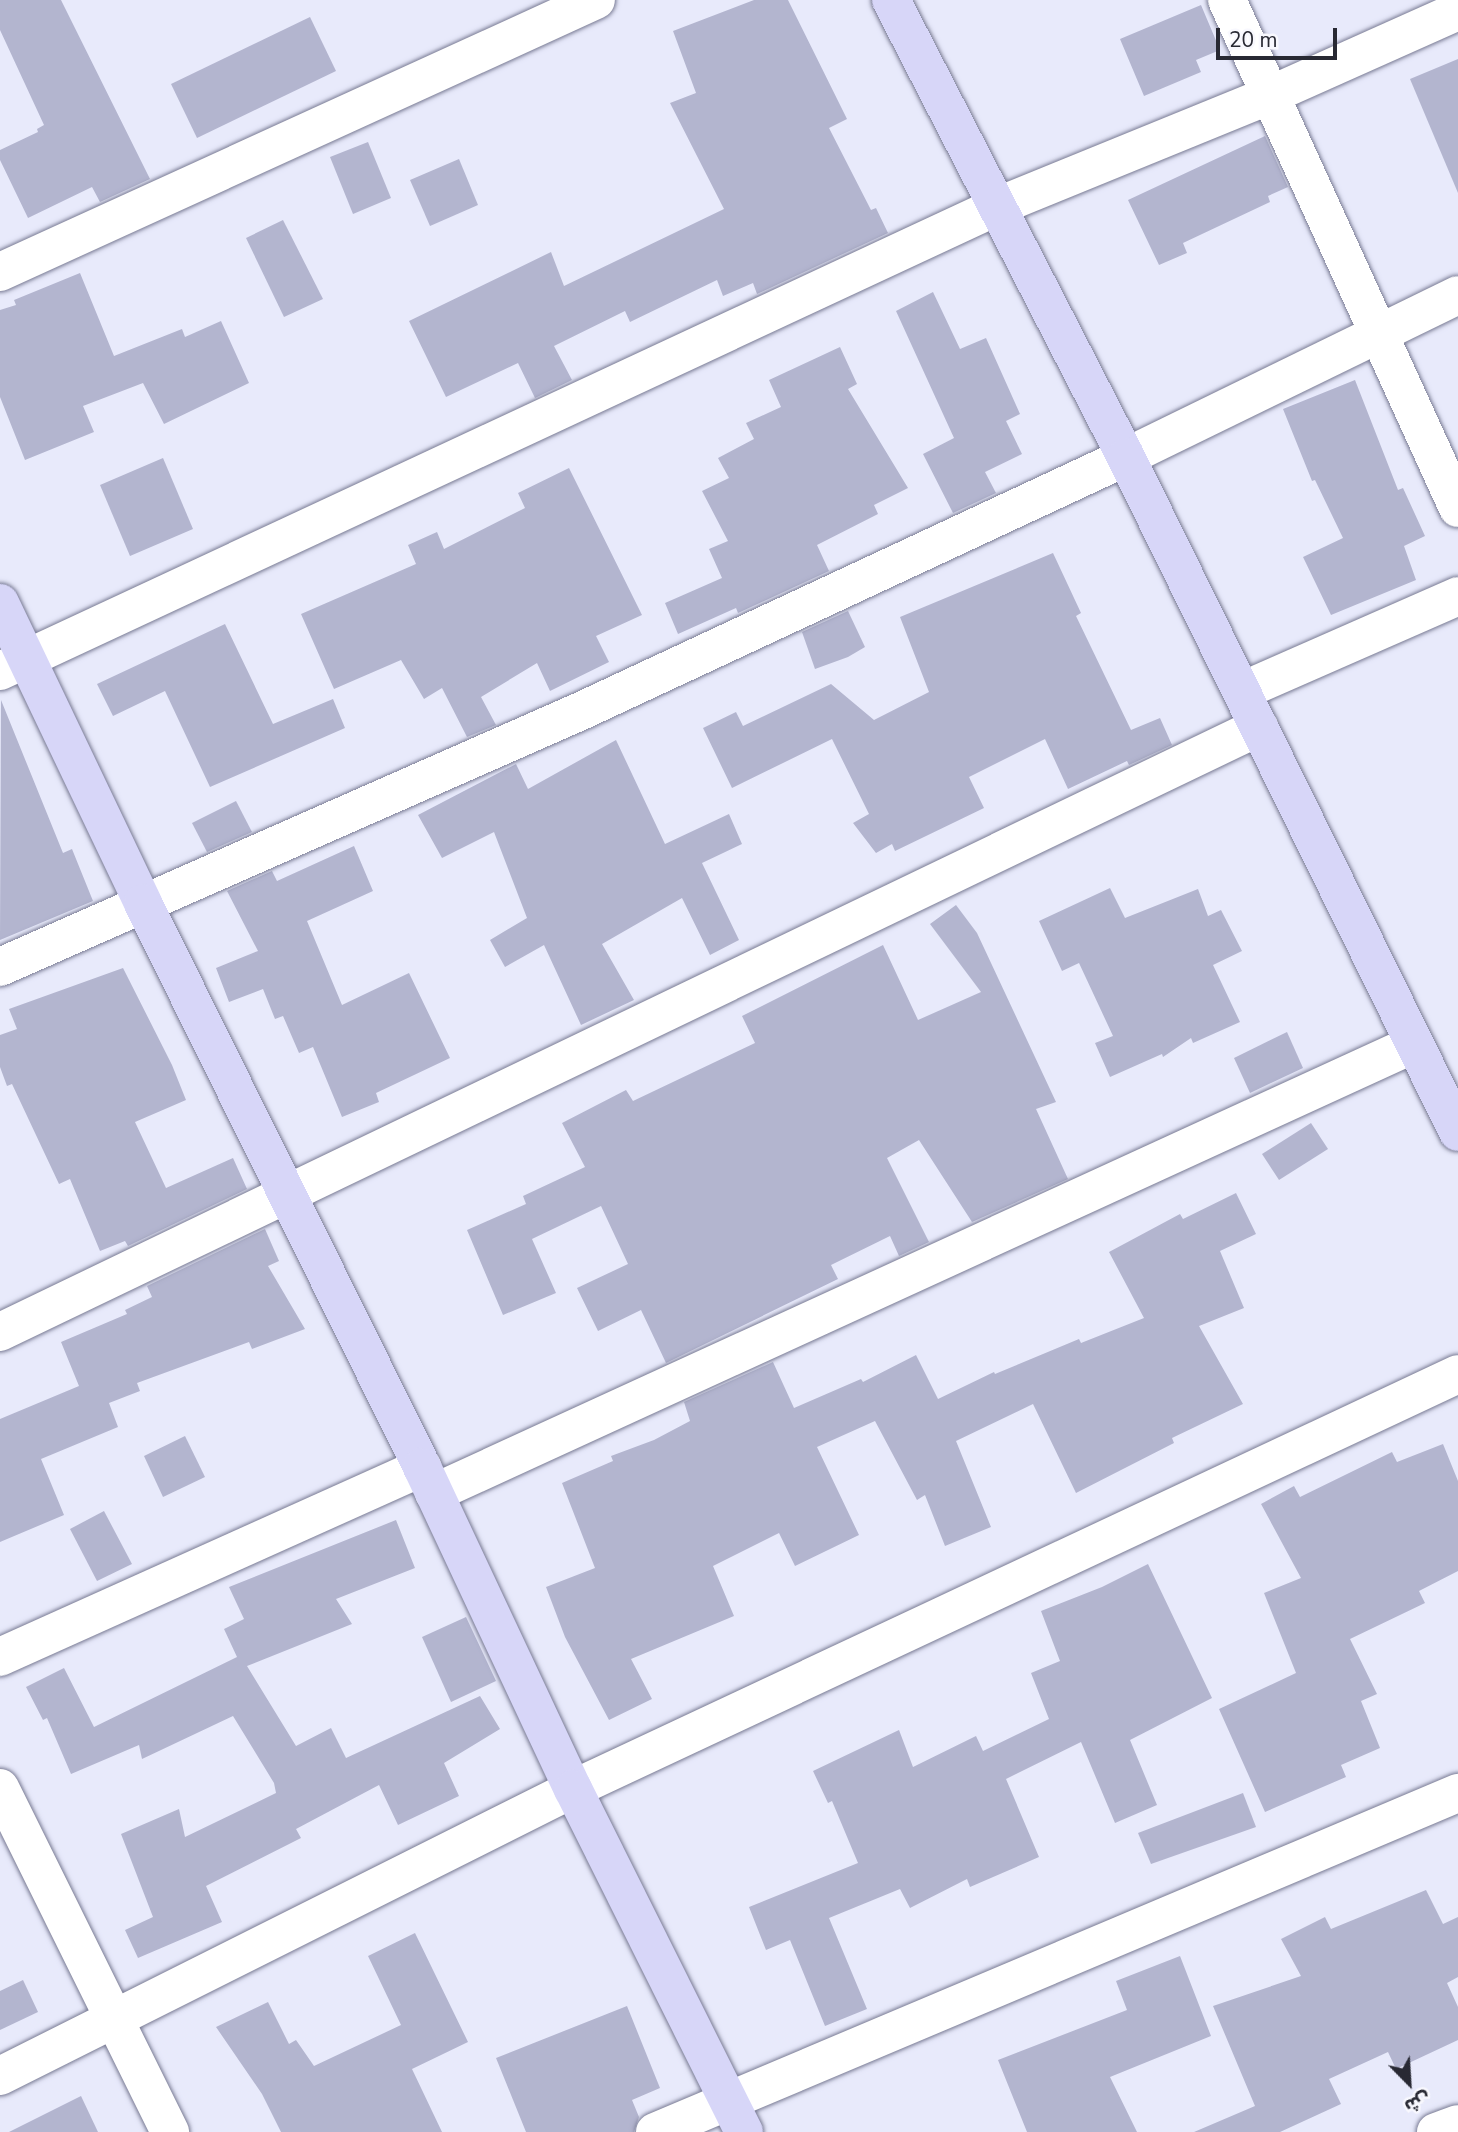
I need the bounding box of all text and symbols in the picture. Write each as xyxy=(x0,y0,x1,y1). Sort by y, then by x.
scale bar xyxy=(1220,14,1341,58)
text: 20 m xyxy=(1229,26,1278,54)
north arrow xyxy=(1374,2048,1444,2118)
text: ش xyxy=(1400,2085,1435,2119)

